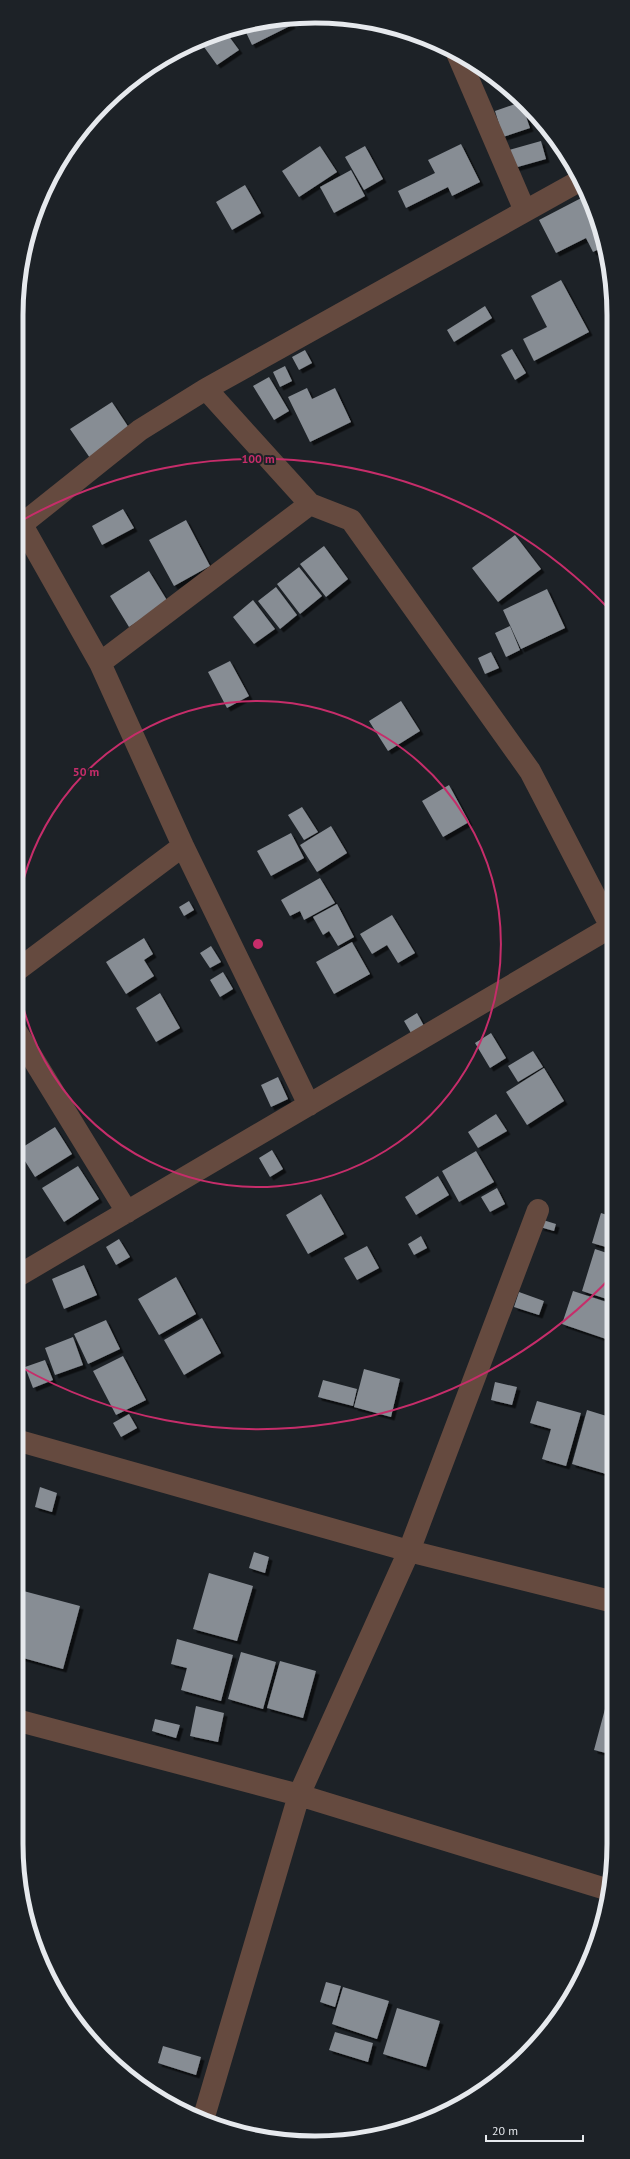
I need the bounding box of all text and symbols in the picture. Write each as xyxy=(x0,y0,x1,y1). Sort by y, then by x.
text: 100 m xyxy=(241,451,275,466)
text: 50 m xyxy=(73,764,99,779)
centre of rings xyxy=(251,937,265,951)
scale bar xyxy=(486,2117,583,2143)
text: 20 m xyxy=(492,2123,518,2138)

